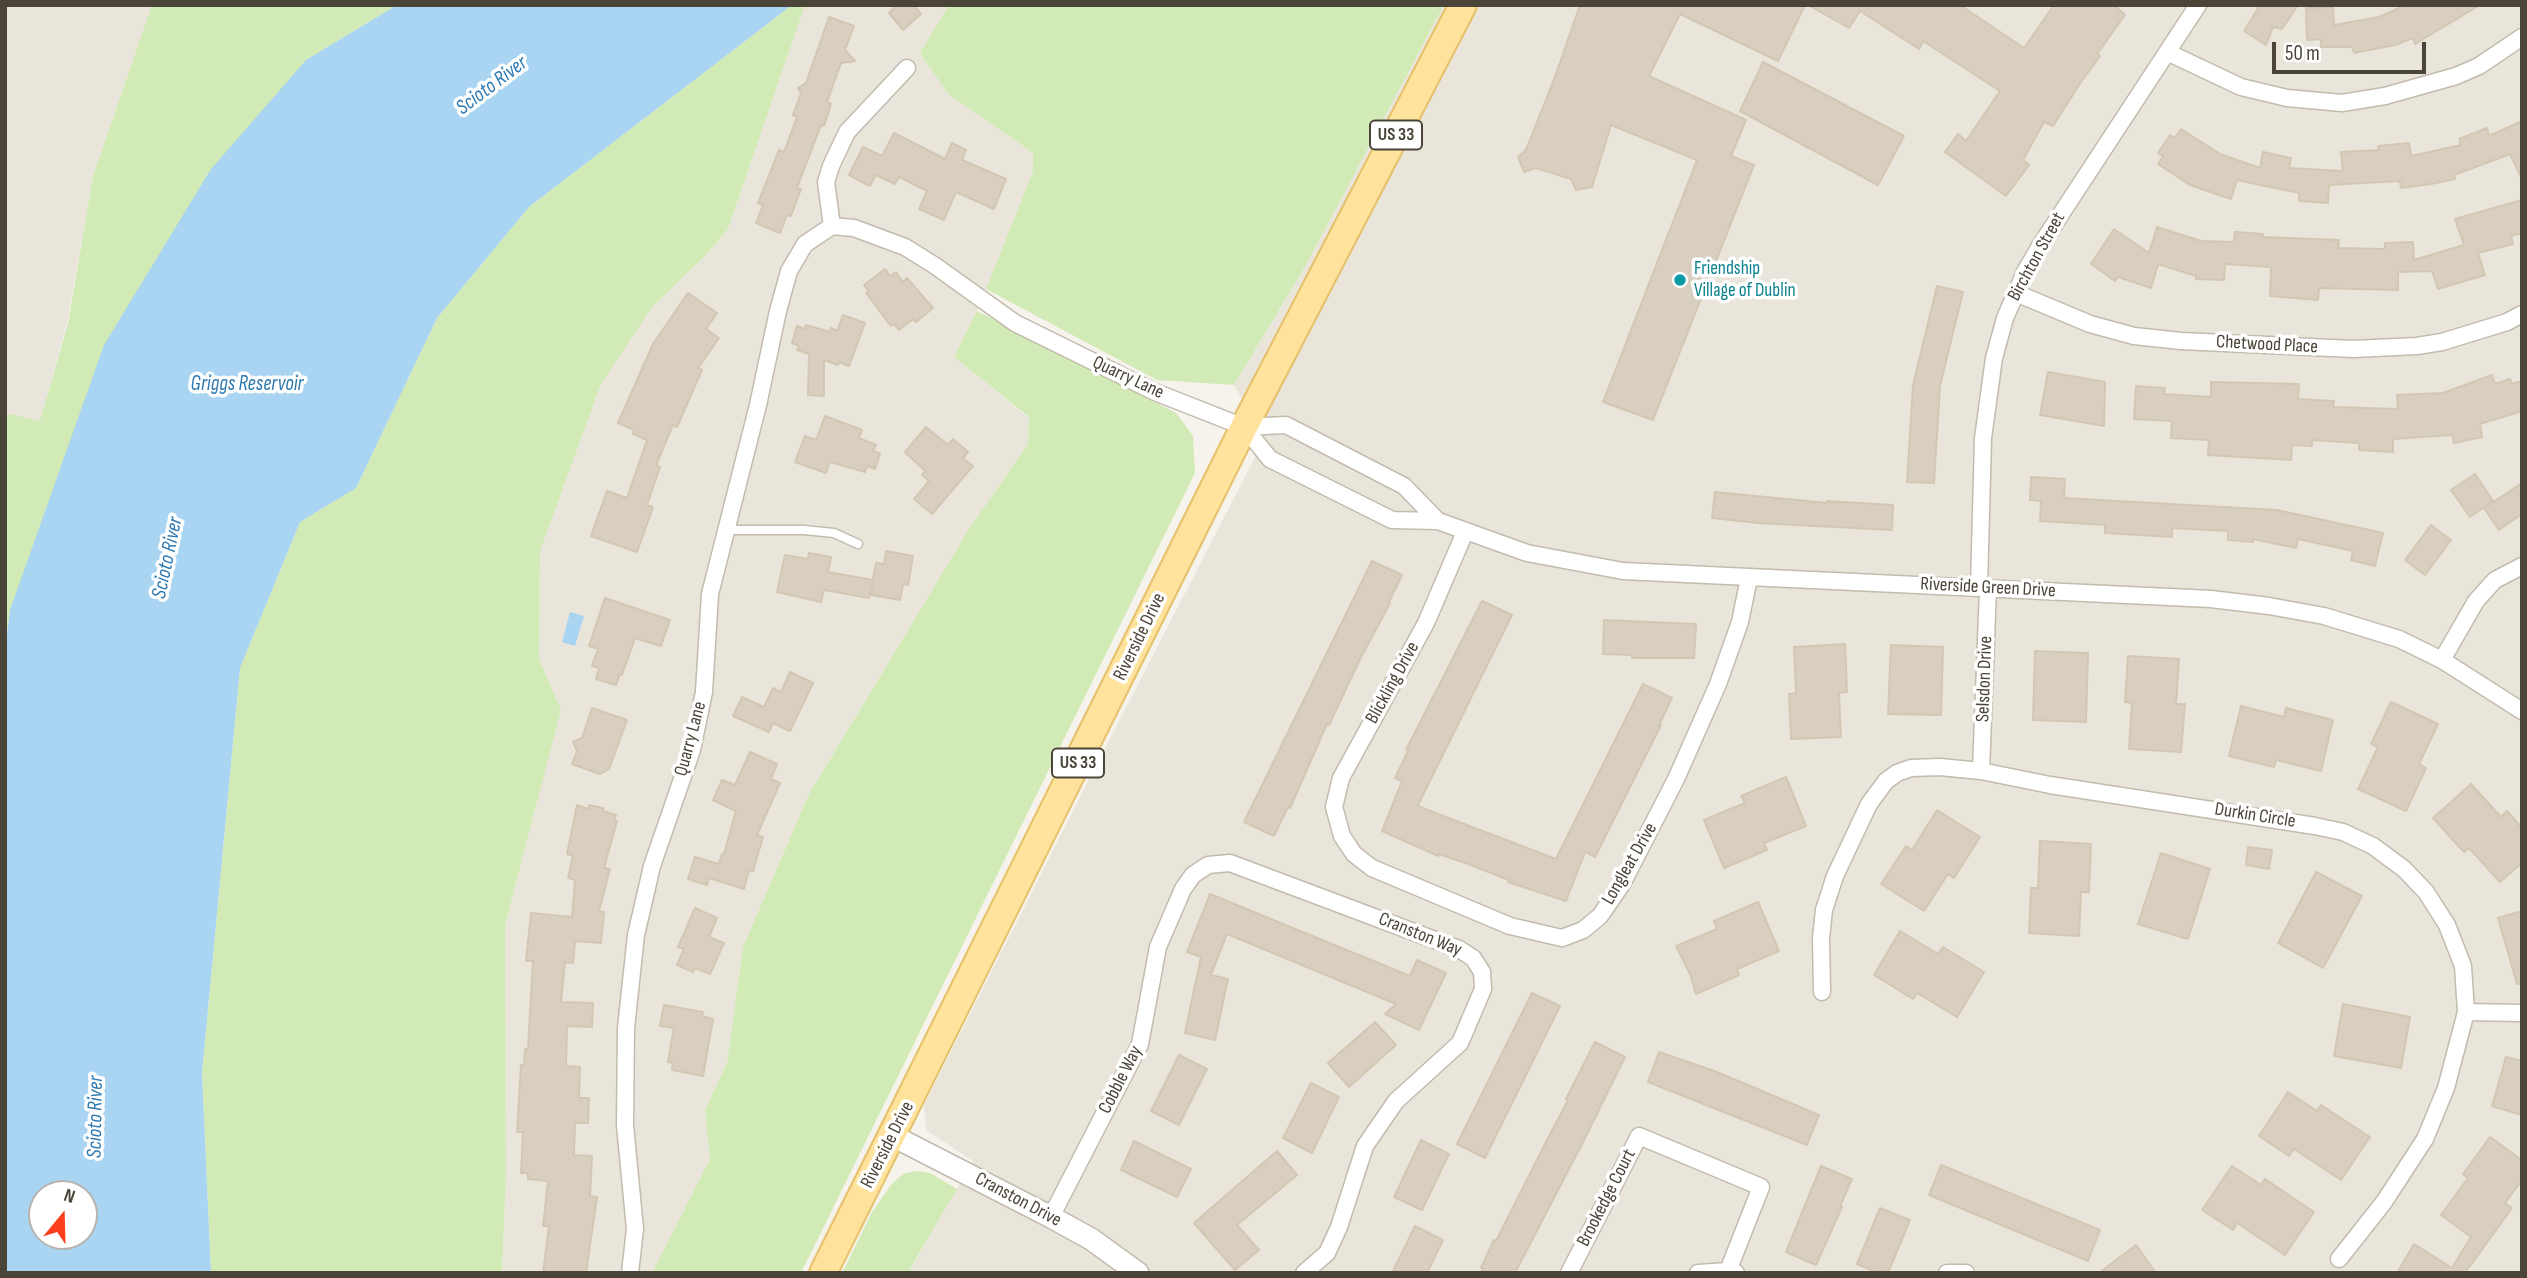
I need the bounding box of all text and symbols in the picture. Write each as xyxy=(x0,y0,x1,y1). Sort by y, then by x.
scale bar xyxy=(2275,28,2429,72)
text: 50 m xyxy=(2285,41,2320,66)
water label: Scioto River xyxy=(451,51,533,121)
road number: US 33 xyxy=(1370,120,1422,150)
street label: Birchton Street xyxy=(2003,209,2071,305)
place label: Friendship Village of Dublin xyxy=(1694,258,1796,302)
marker: Friendship Village of Dublin xyxy=(1672,272,1688,288)
street label: Chetwood Place xyxy=(2215,331,2319,359)
street label: Quarry Lane xyxy=(1089,352,1167,404)
water label: Griggs Reservoir xyxy=(191,372,303,398)
water label: Scioto River xyxy=(147,515,189,601)
street label: Riverside Green Drive xyxy=(1920,573,2056,603)
street label: Riverside Drive xyxy=(1109,590,1171,684)
street label: Selsdon Drive xyxy=(1972,635,1998,723)
street label: Blickling Drive xyxy=(1361,638,1425,728)
street label: Quarry Lane xyxy=(670,699,712,779)
road number: US 33 xyxy=(1052,748,1104,778)
street label: Durkin Circle xyxy=(2213,798,2297,834)
street label: Longleat Drive xyxy=(1597,819,1663,909)
street label: Cranston Way xyxy=(1375,908,1465,962)
street label: Cobble Way xyxy=(1094,1042,1148,1118)
water label: Scioto River xyxy=(83,1076,109,1158)
street label: Riverside Drive xyxy=(856,1098,920,1192)
street label: Brookedge Court xyxy=(1573,1145,1641,1251)
street label: Cranston Drive xyxy=(971,1168,1065,1232)
north arrow xyxy=(28,1180,98,1250)
text: N xyxy=(61,1184,78,1209)

